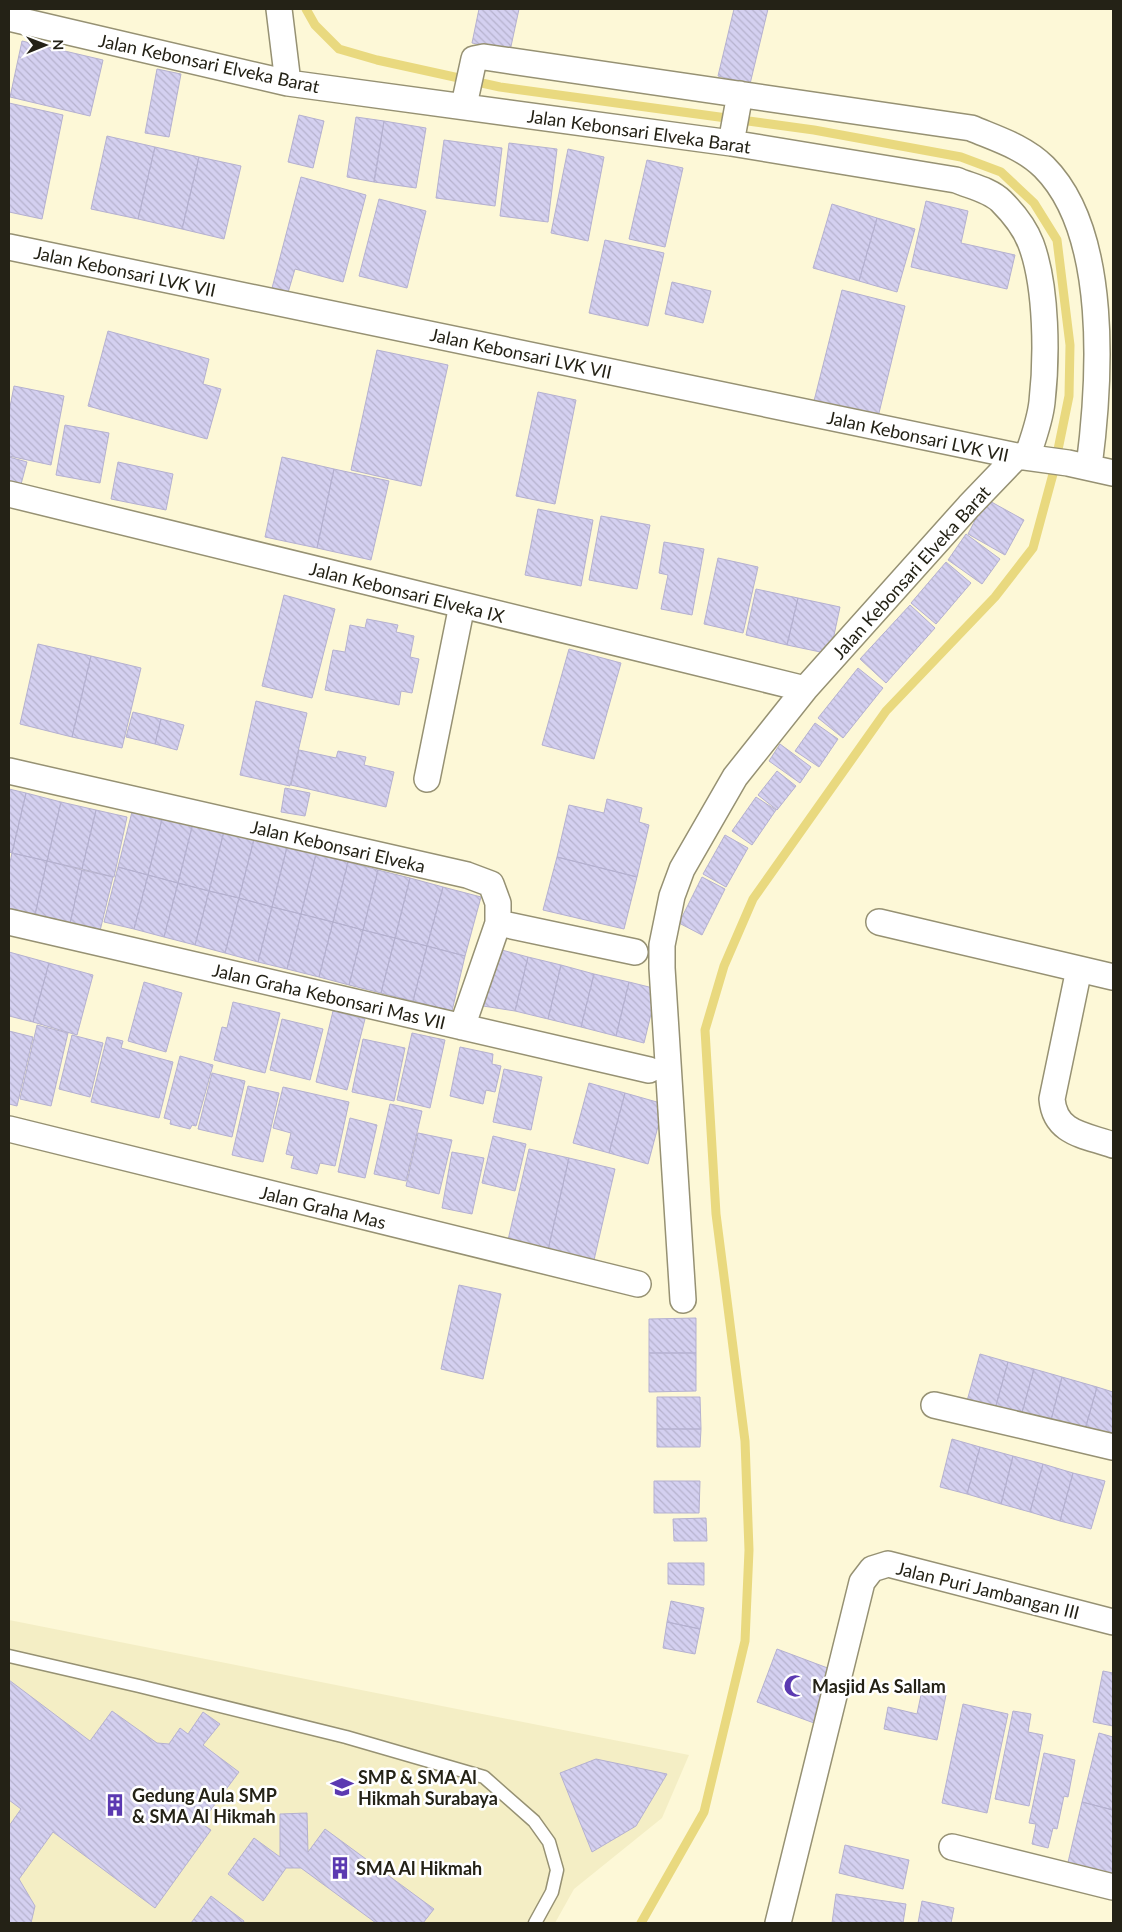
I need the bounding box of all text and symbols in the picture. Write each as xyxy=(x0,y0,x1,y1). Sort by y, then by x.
north arrow xyxy=(20,20,70,70)
street label: Jalan Kebonsari Elveka Barat xyxy=(97,29,322,97)
text: N xyxy=(50,39,67,50)
street label: Jalan Kebonsari Elveka Barat xyxy=(526,104,753,158)
street label: Jalan Kebonsari LVK VII xyxy=(32,241,218,301)
street label: Jalan Kebonsari LVK VII xyxy=(428,323,614,383)
street label: Jalan Kebonsari LVK VII xyxy=(825,406,1011,466)
street label: Jalan Kebonsari Elveka Barat xyxy=(827,481,995,663)
street label: Jalan Kebonsari Elveka IX xyxy=(307,557,507,627)
street label: Jalan Kebonsari Elveka xyxy=(249,815,427,877)
street label: Jalan Graha Kebonsari Mas VII xyxy=(210,958,448,1034)
street label: Jalan Graha Mas xyxy=(258,1181,389,1233)
street label: Jalan Puri Jambangan III xyxy=(894,1557,1082,1623)
mosque icon: Masjid As Sallam xyxy=(782,1673,808,1699)
place label: Masjid As Sallam xyxy=(812,1675,946,1697)
place label: SMP & SMA Al Hikmah Surabaya xyxy=(358,1766,498,1809)
school or university icon: SMP & SMA Al Hikmah Surabaya xyxy=(329,1774,355,1800)
place label: Gedung Aula SMP & SMA Al Hikmah xyxy=(132,1784,277,1827)
building icon: Gedung Aula SMP & SMA Al Hikmah xyxy=(102,1792,128,1818)
building icon: SMA Al Hikmah xyxy=(327,1855,353,1881)
place label: SMA Al Hikmah xyxy=(356,1857,482,1879)

